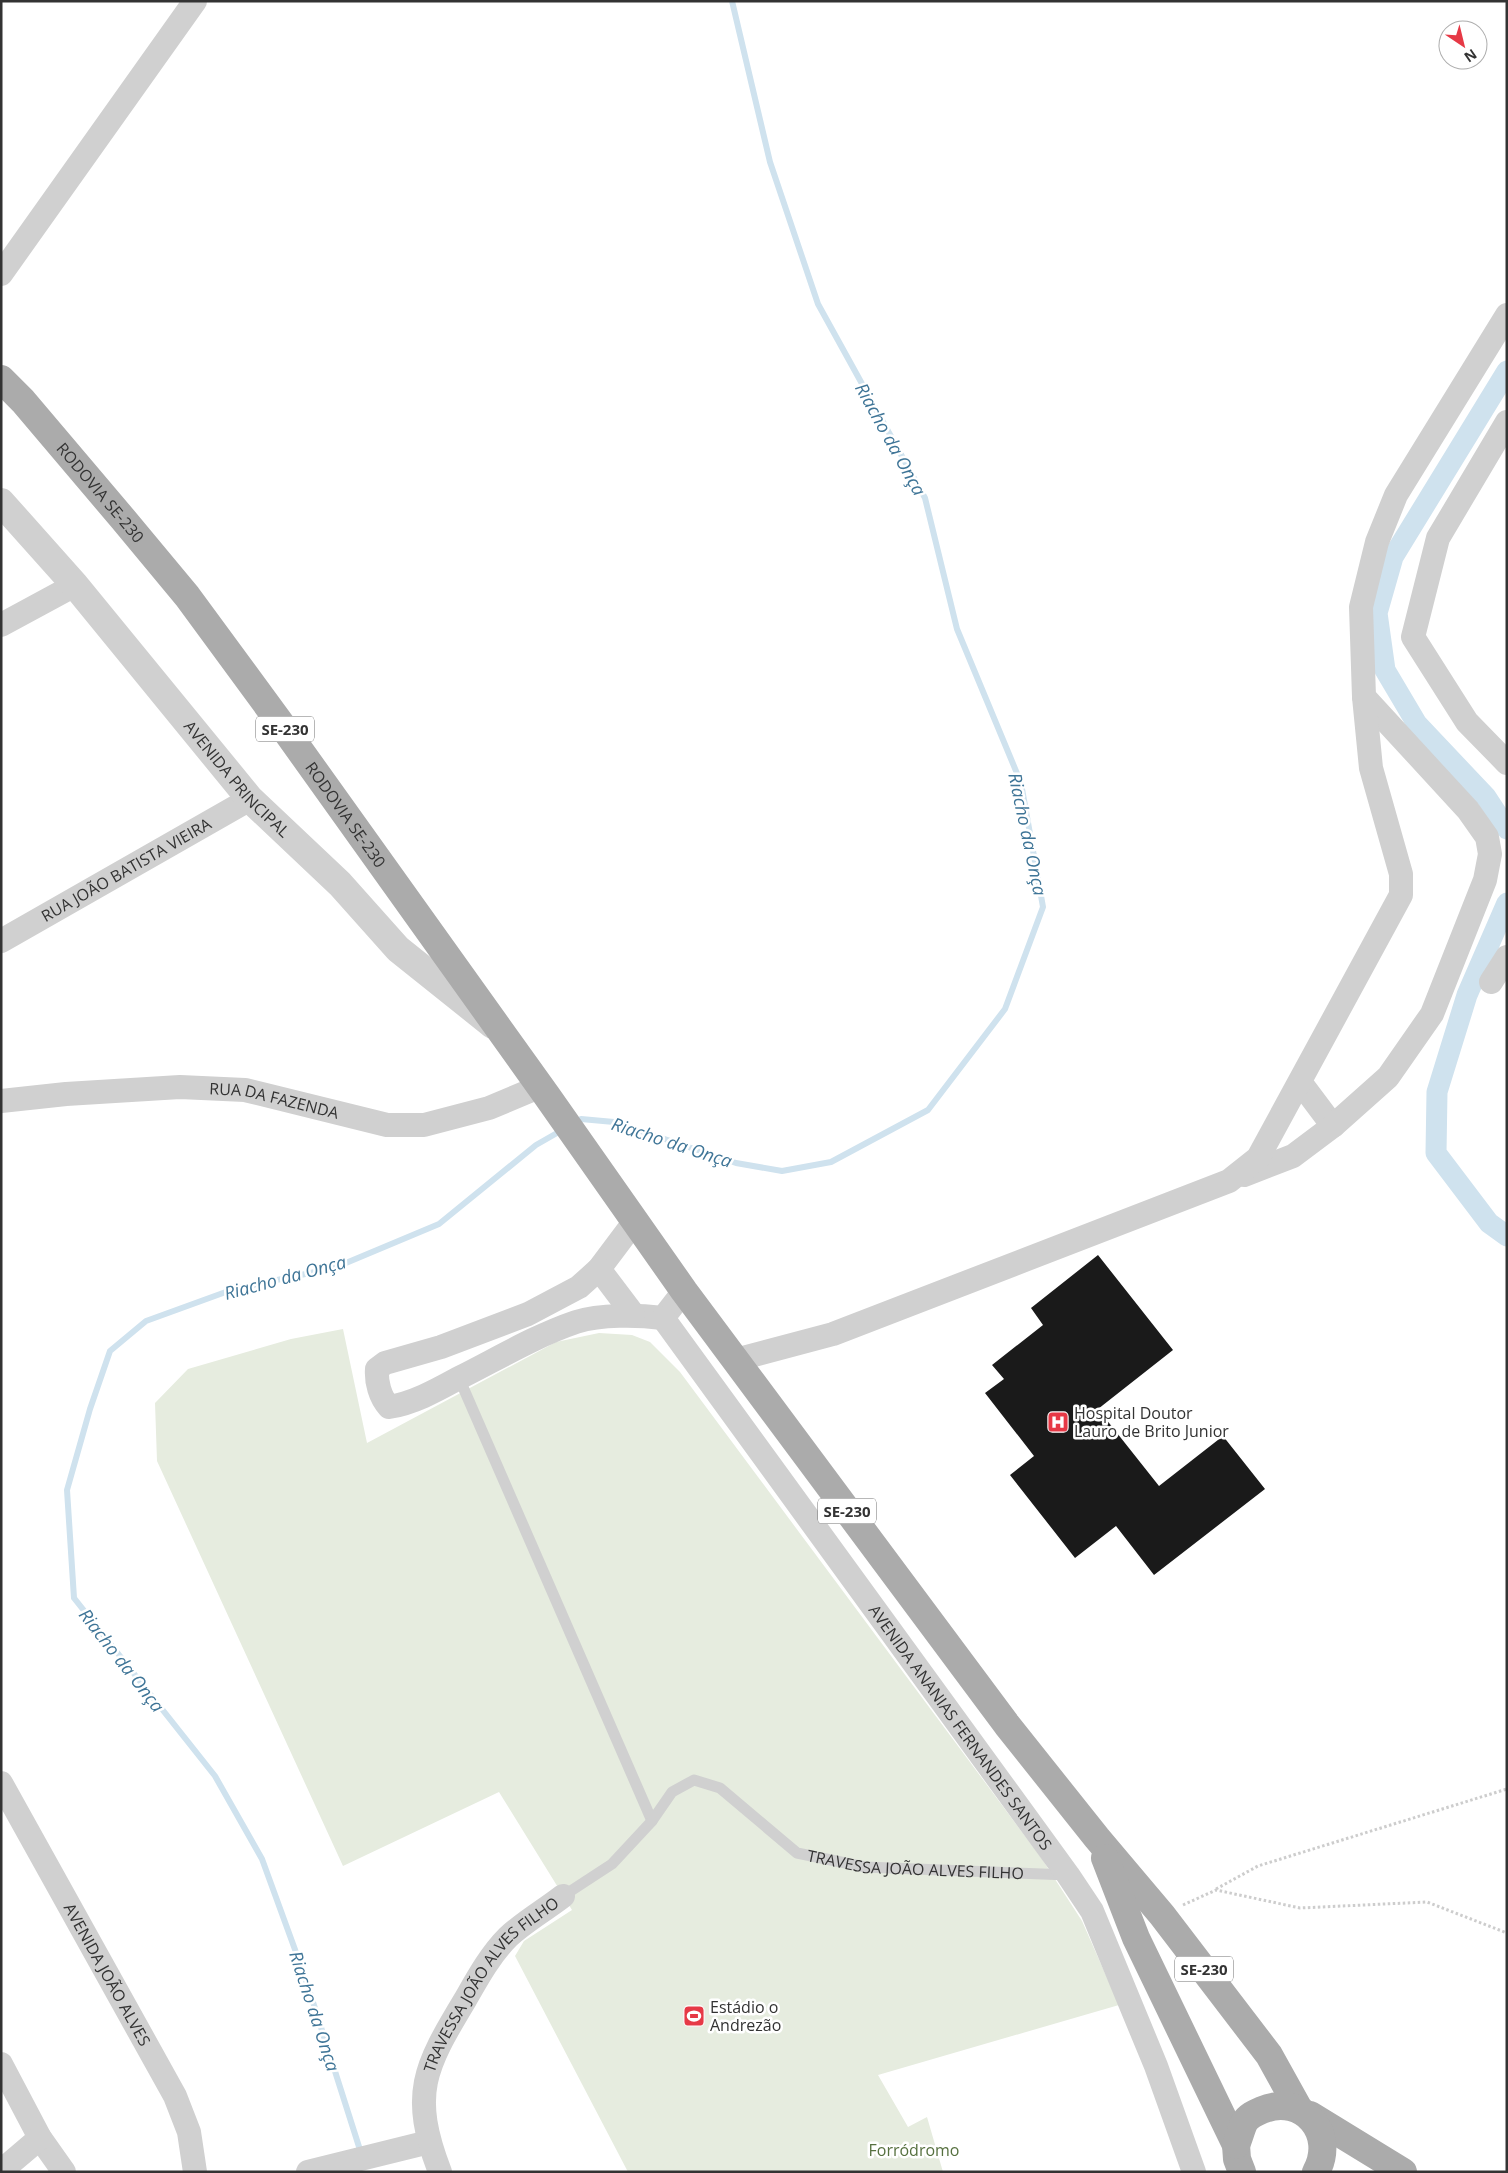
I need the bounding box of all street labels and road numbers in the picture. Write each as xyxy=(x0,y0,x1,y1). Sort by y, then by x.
street label: RODOVIA SE-230 xyxy=(52,438,149,547)
street label: AVENIDA PRINCIPAL xyxy=(179,716,295,842)
road number: SE-230 xyxy=(256,716,314,742)
street label: RODOVIA SE-230 xyxy=(300,757,391,872)
street label: RUA JOÃO BATISTA VIEIRA xyxy=(37,812,216,927)
street label: RUA DA FAZENDA xyxy=(209,1077,342,1124)
road number: SE-230 xyxy=(818,1498,876,1524)
street label: AVENIDA ANANIAS FERNANDES SANTOS xyxy=(864,1600,1057,1855)
street label: TRAVESSA JOÃO ALVES FILHO xyxy=(805,1844,1024,1884)
street label: TRAVESSA JOÃO ALVES FILHO xyxy=(418,1892,563,2075)
street label: AVENIDA JOÃO ALVES xyxy=(59,1899,156,2050)
road number: SE-230 xyxy=(1175,1956,1233,1982)

